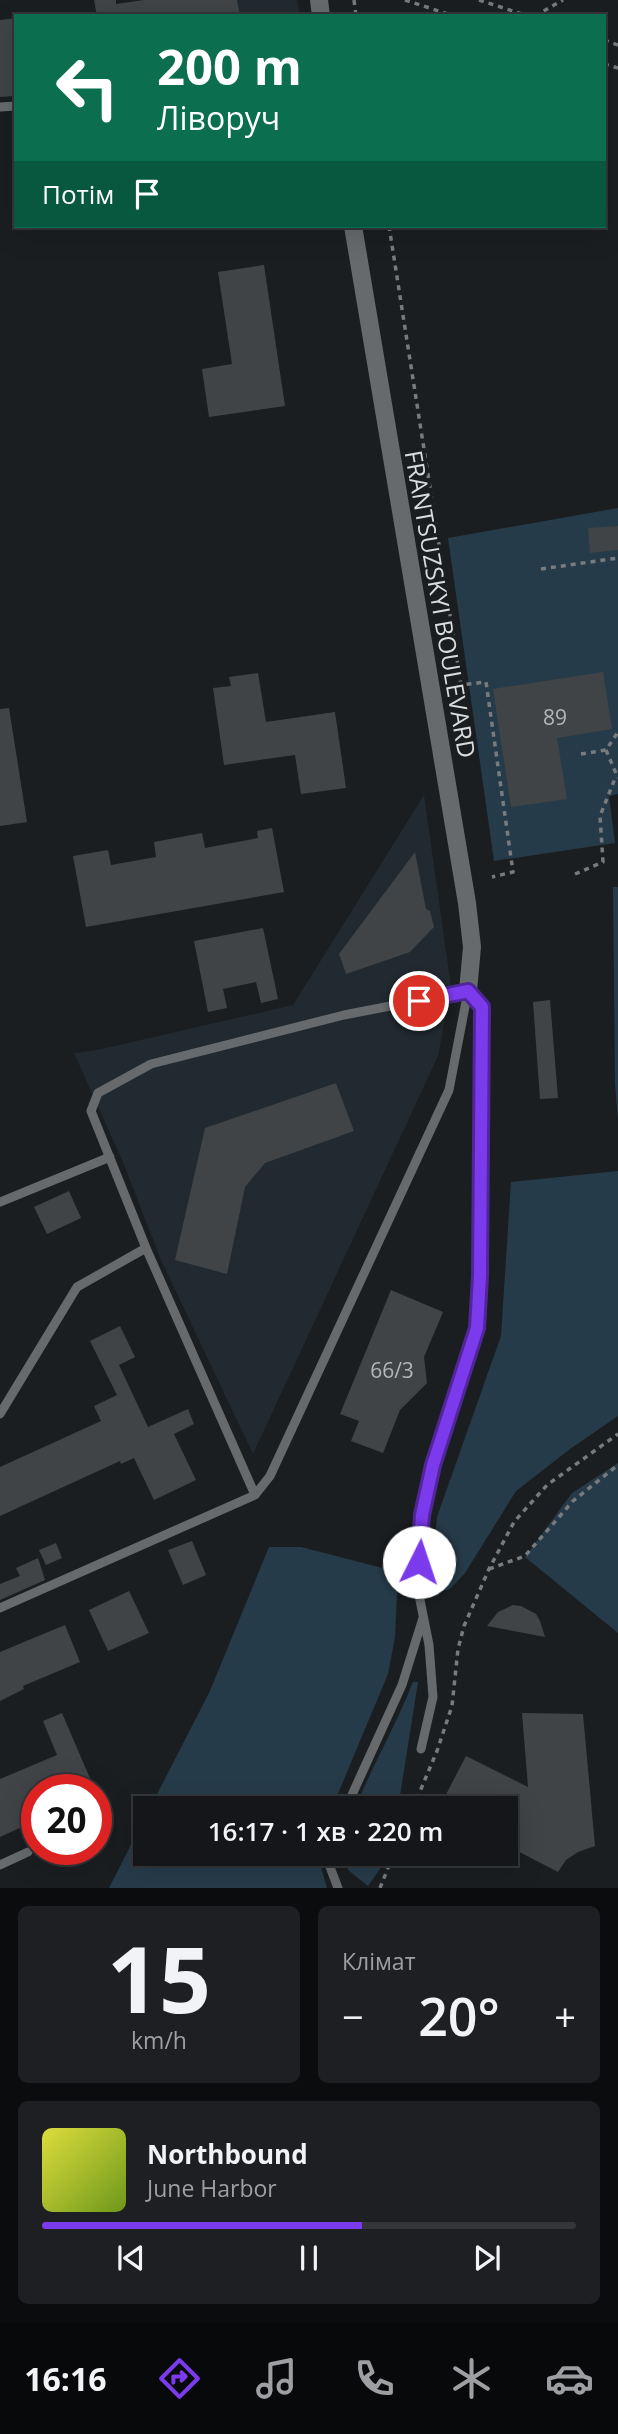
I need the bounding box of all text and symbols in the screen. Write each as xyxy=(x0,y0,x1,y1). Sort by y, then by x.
text: 200 m xyxy=(157,33,302,99)
icon: left xyxy=(42,42,133,133)
text: Ліворуч xyxy=(157,96,280,139)
icon: arrive xyxy=(128,175,166,213)
text: Потім xyxy=(42,176,114,212)
street label: FRANTSUZSKYI BOULEVARD xyxy=(398,448,484,760)
house number: 89 xyxy=(543,703,567,731)
pin xyxy=(389,971,449,1031)
icon: arrive xyxy=(400,982,438,1020)
house number: 66/3 xyxy=(370,1356,414,1384)
position arrow xyxy=(382,1525,456,1599)
speed limit sign: 20 xyxy=(21,1774,112,1865)
text: 16:17 · 1 хв · 220 m xyxy=(208,1813,443,1849)
text: 15 xyxy=(107,1916,211,2040)
text: Клімат xyxy=(342,1945,415,1977)
text: 20° xyxy=(418,1980,500,2051)
text: − xyxy=(342,1990,364,2042)
text: + xyxy=(554,1990,576,2042)
text: km/h xyxy=(131,2024,187,2056)
text: Northbound xyxy=(147,2136,308,2172)
text: June Harbor xyxy=(147,2172,277,2204)
icon: previous xyxy=(112,2239,150,2277)
icon: pause xyxy=(290,2239,328,2277)
icon: next xyxy=(468,2239,506,2277)
icon: directions xyxy=(155,2354,204,2403)
icon: music xyxy=(252,2354,301,2403)
icon: phone xyxy=(350,2354,399,2403)
icon: climate xyxy=(447,2354,496,2403)
icon: car xyxy=(545,2354,594,2403)
text: 16:16 xyxy=(24,2357,107,2400)

